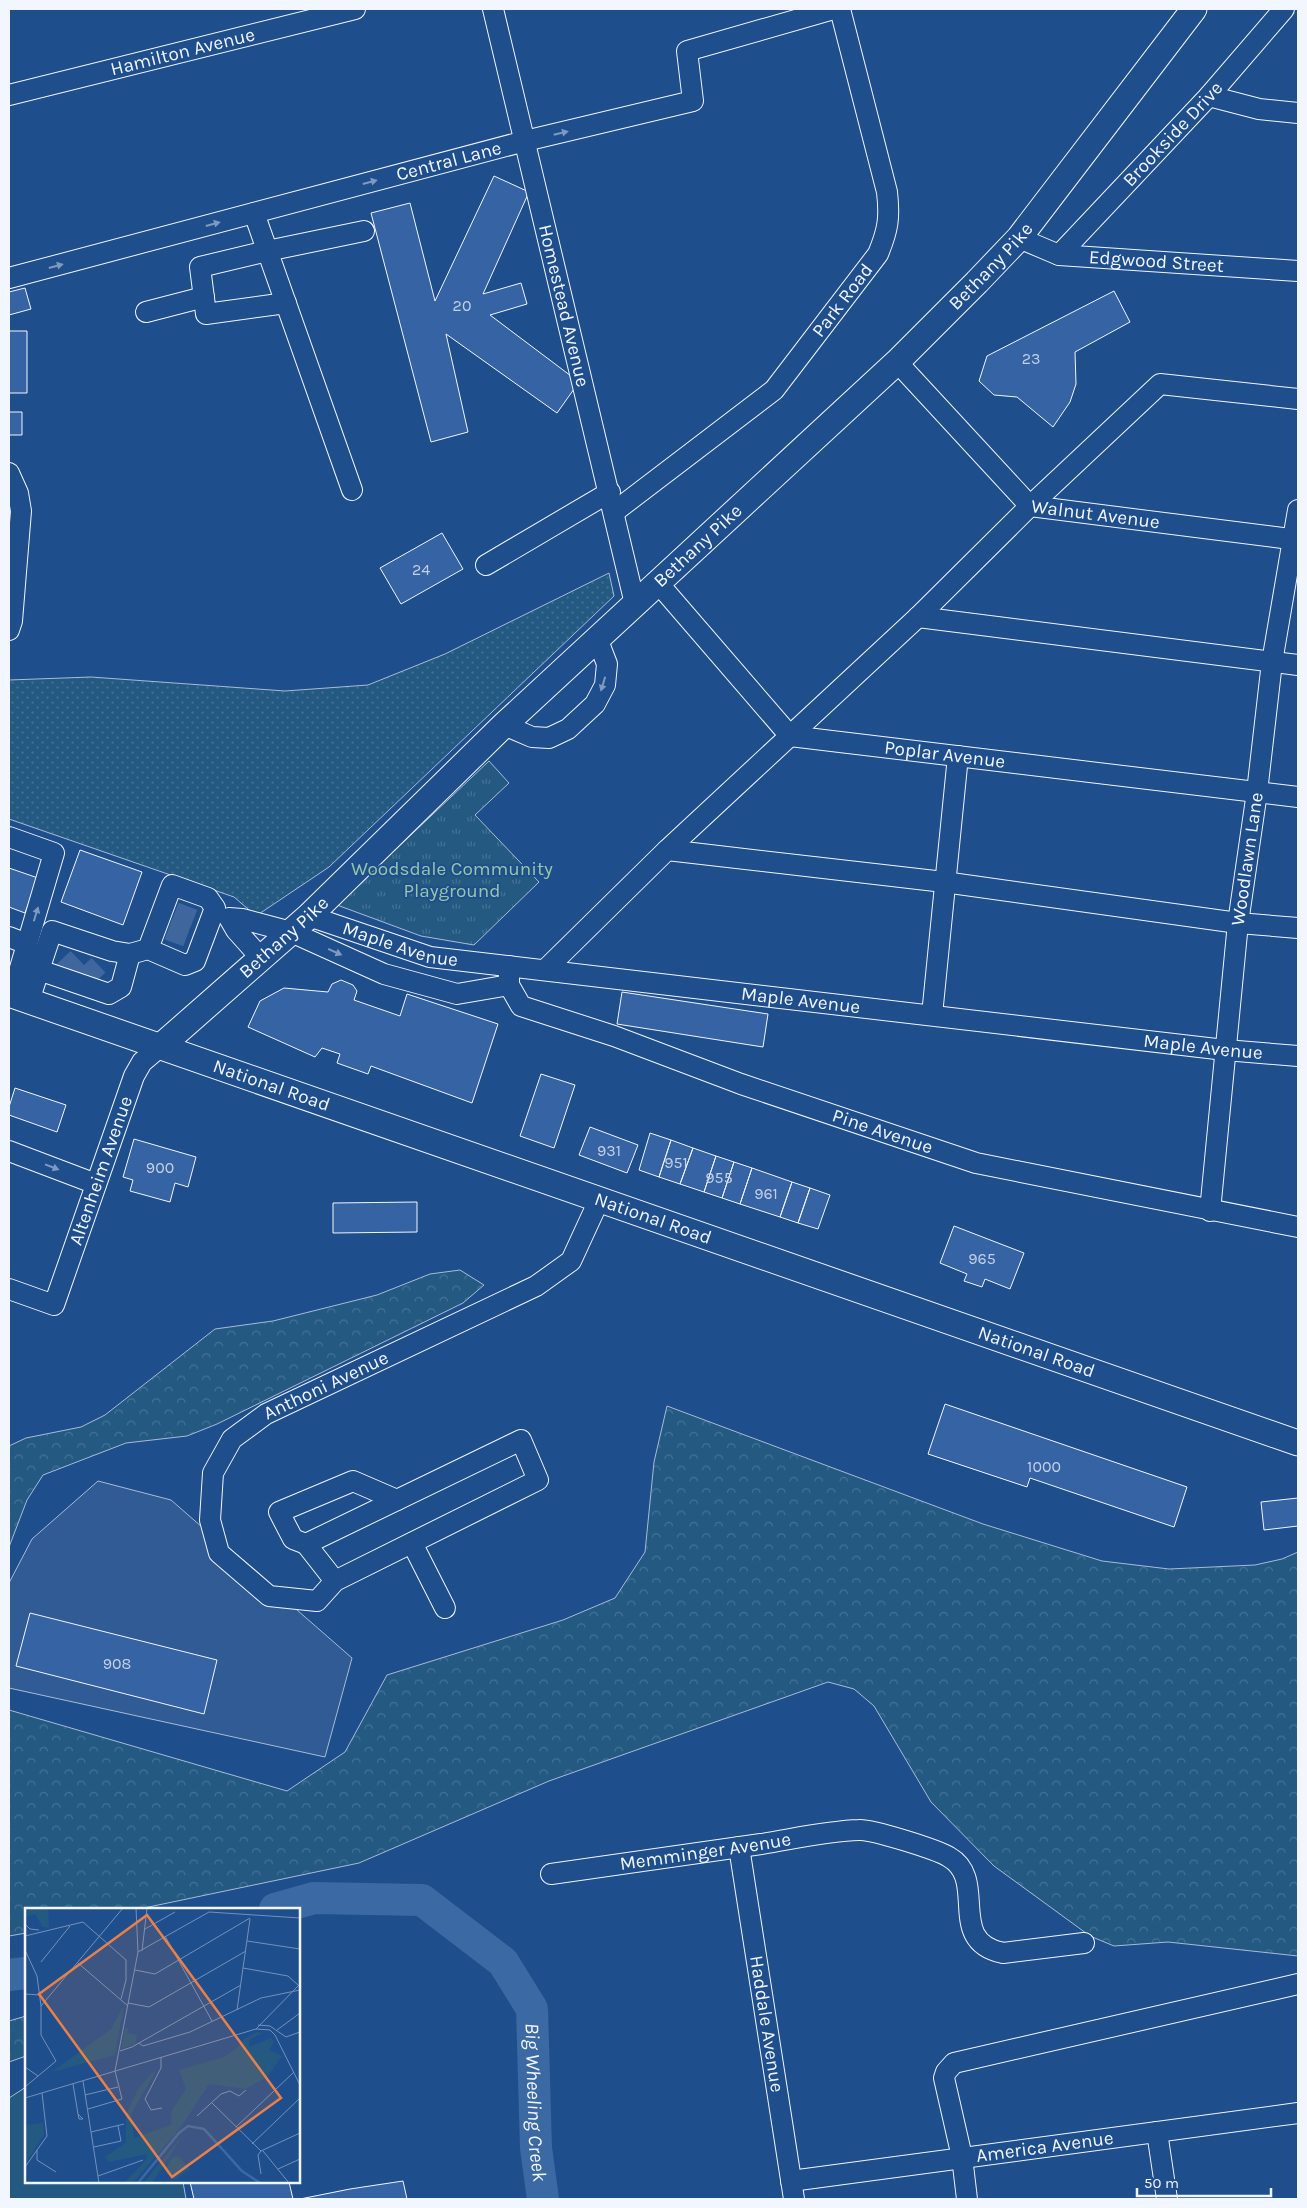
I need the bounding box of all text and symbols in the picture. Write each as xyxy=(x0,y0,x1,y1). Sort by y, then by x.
street label: Hamilton Avenue xyxy=(108,23,257,80)
street label: Brookside Drive xyxy=(1118,77,1227,191)
one-way arrow xyxy=(554,129,569,137)
street label: Central Lane xyxy=(394,137,504,186)
one-way arrow xyxy=(363,178,378,186)
street label: Bethany Pike xyxy=(944,218,1038,315)
one-way arrow xyxy=(205,220,220,228)
street label: Homestead Avenue xyxy=(534,222,594,389)
street label: Edgwood Street xyxy=(1088,246,1225,277)
street label: Park Road xyxy=(807,259,878,342)
one-way arrow xyxy=(48,262,63,270)
house number: 20 xyxy=(453,296,471,315)
house number: 23 xyxy=(1022,349,1040,368)
street label: Walnut Avenue xyxy=(1030,495,1161,533)
street label: Bethany Pike xyxy=(649,500,747,592)
house number: 24 xyxy=(412,560,430,579)
one-way arrow xyxy=(599,677,607,692)
street label: Poplar Avenue xyxy=(883,736,1007,773)
street label: Woodlawn Lane xyxy=(1227,791,1268,927)
park label: Woodsdale Community Playground xyxy=(351,858,553,902)
street label: Bethany Pike xyxy=(235,892,333,983)
one-way arrow xyxy=(32,907,40,922)
street label: Maple Avenue xyxy=(340,917,459,971)
one-way arrow xyxy=(328,948,342,956)
street label: Maple Avenue xyxy=(740,982,862,1018)
street label: Maple Avenue xyxy=(1142,1030,1264,1064)
street label: National Road xyxy=(210,1055,333,1116)
street label: Altenheim Avenue xyxy=(65,1093,137,1248)
street label: Pine Avenue xyxy=(829,1105,936,1159)
house number: 931 xyxy=(597,1141,621,1160)
house number: 951 xyxy=(664,1153,688,1172)
house number: 900 xyxy=(146,1158,174,1177)
one-way arrow xyxy=(45,1164,59,1172)
house number: 955 xyxy=(705,1168,733,1187)
house number: 961 xyxy=(754,1184,778,1203)
street label: National Road xyxy=(592,1188,714,1249)
house number: 965 xyxy=(968,1249,996,1268)
street label: National Road xyxy=(975,1321,1098,1382)
street label: Anthoni Avenue xyxy=(260,1347,392,1425)
house number: 1000 xyxy=(1027,1457,1061,1476)
house number: 908 xyxy=(103,1654,131,1673)
street label: Memminger Avenue xyxy=(618,1828,793,1875)
inset map xyxy=(25,1908,300,2183)
street label: Haddale Avenue xyxy=(745,1954,788,2094)
water label: Big Wheeling Creek xyxy=(521,2022,552,2184)
street label: America Avenue xyxy=(975,2127,1115,2167)
scale bar xyxy=(1137,2166,1271,2198)
text: 50 m xyxy=(1144,2174,1179,2192)

